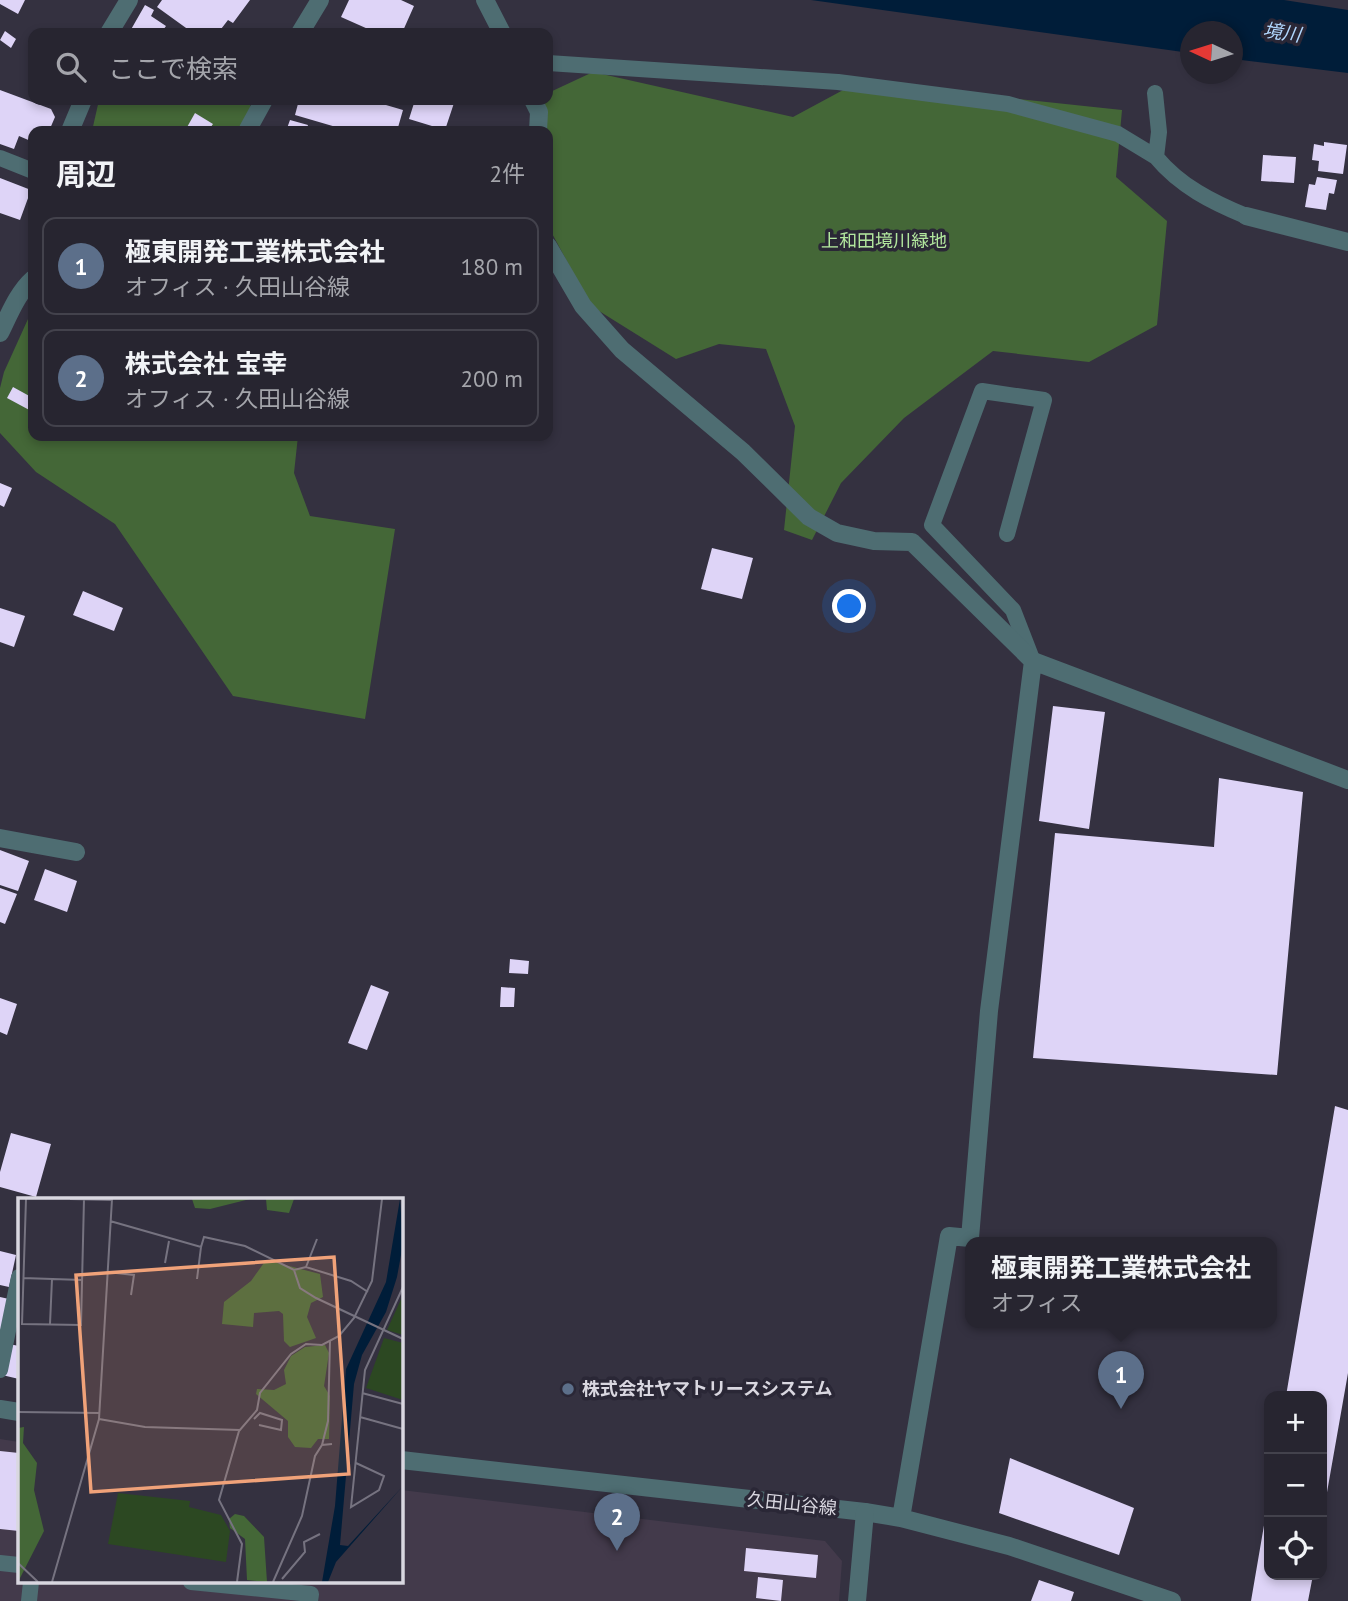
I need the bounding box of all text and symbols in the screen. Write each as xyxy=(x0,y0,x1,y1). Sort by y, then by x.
water label: 境川 xyxy=(1262,17,1304,47)
north arrow xyxy=(1180,21,1243,84)
search box xyxy=(28,28,553,105)
icon: search xyxy=(52,48,90,86)
text: ここで検索 xyxy=(108,52,238,85)
text: 周辺 xyxy=(56,154,116,193)
text: 2件 xyxy=(489,159,525,188)
park label: 上和田境川緑地 xyxy=(821,229,947,252)
text: 極東開発工業株式会社 xyxy=(125,235,385,268)
text: 1 xyxy=(74,252,88,281)
text: 180 m xyxy=(461,252,523,281)
text: オフィス · 久田山谷線 xyxy=(125,272,350,301)
text: 株式会社 宝幸 xyxy=(125,347,288,380)
text: 2 xyxy=(74,364,88,393)
text: 200 m xyxy=(461,364,523,393)
text: オフィス · 久田山谷線 xyxy=(125,384,350,413)
your location xyxy=(832,589,866,623)
inset map xyxy=(18,1198,402,1584)
popup xyxy=(965,1237,1277,1328)
text: 極東開発工業株式会社 xyxy=(991,1251,1251,1284)
text: オフィス xyxy=(991,1288,1083,1317)
pin: 1 xyxy=(1098,1351,1144,1409)
place label: 株式会社ヤマトリースシステム xyxy=(582,1377,833,1400)
marker: 株式会社ヤマトリースシステム xyxy=(560,1381,576,1397)
map controls xyxy=(1264,1391,1327,1580)
button: + xyxy=(1264,1391,1327,1454)
button: − xyxy=(1264,1454,1327,1517)
street label: 久田山谷線 xyxy=(746,1487,838,1520)
pin: 2 xyxy=(594,1493,640,1551)
button: locate xyxy=(1264,1517,1327,1580)

